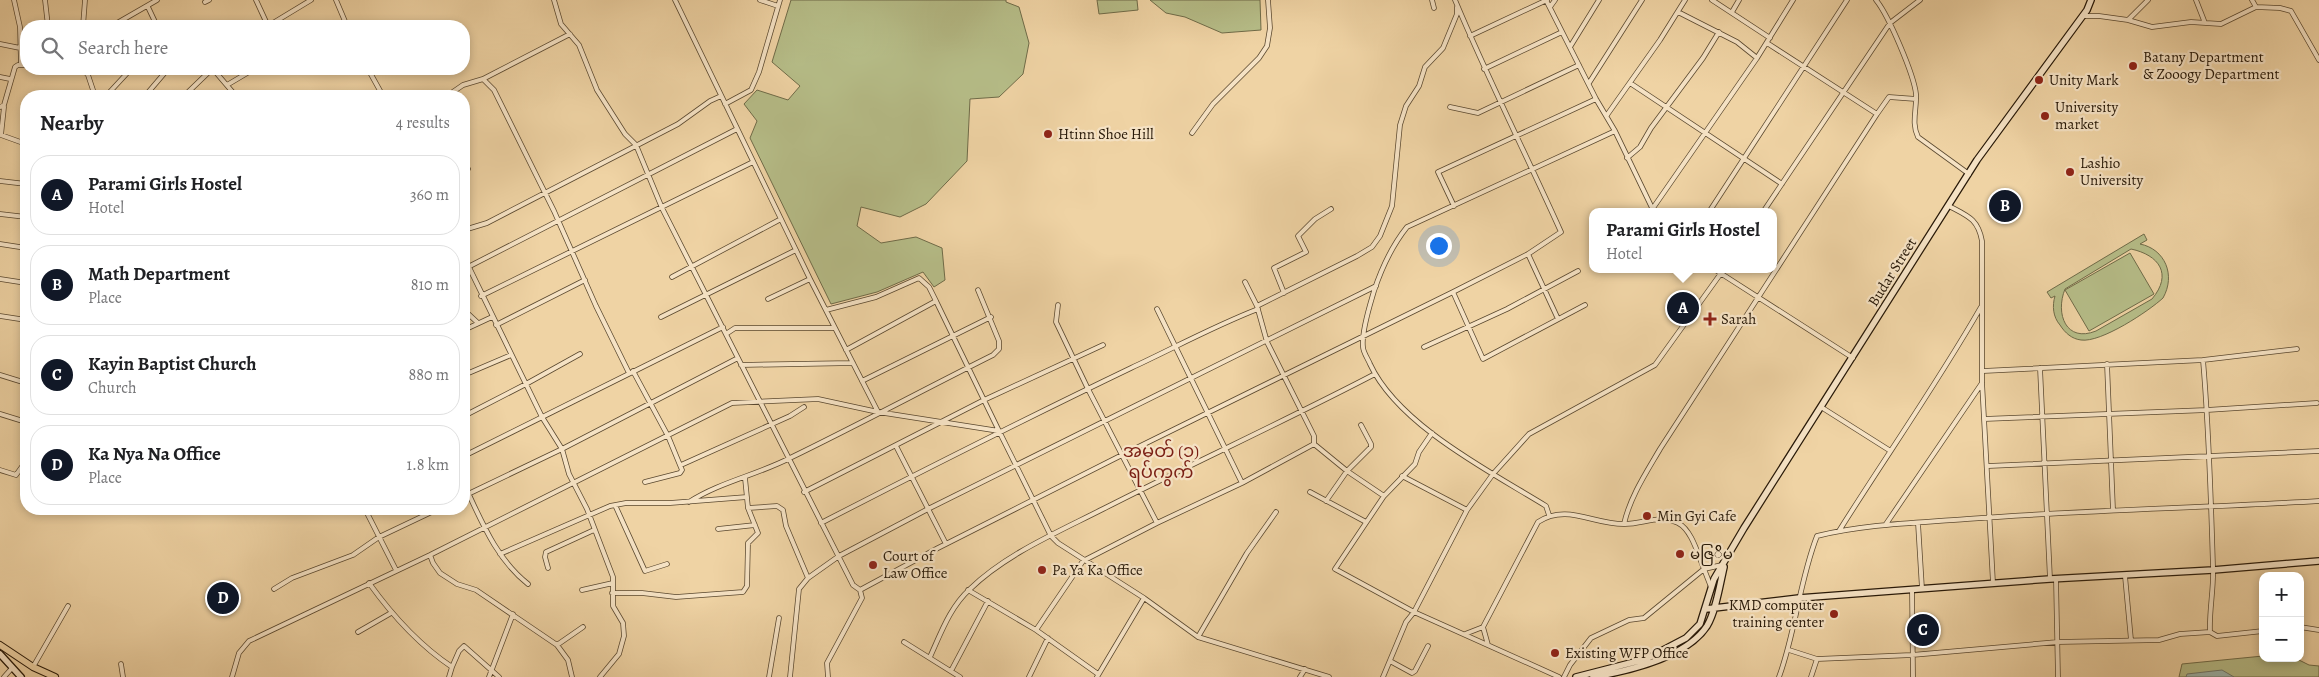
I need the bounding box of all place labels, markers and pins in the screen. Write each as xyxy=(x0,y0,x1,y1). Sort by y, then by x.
place label: Batany Department & Zooogy Department xyxy=(2143,47,2280,84)
marker: Batany Department & Zooogy Department xyxy=(2127,60,2139,72)
place label: Unity Mark xyxy=(2049,70,2119,90)
marker: Unity Mark xyxy=(2033,74,2045,86)
place label: University market xyxy=(2055,97,2118,134)
marker: University market xyxy=(2039,110,2051,122)
place label: Htinn Shoe Hill xyxy=(1058,124,1154,144)
marker: Htinn Shoe Hill xyxy=(1042,128,1054,140)
place label: Lashio University xyxy=(2080,153,2143,190)
marker: Lashio University xyxy=(2064,166,2076,178)
pin: B xyxy=(1989,187,2021,225)
pin: A xyxy=(1667,289,1699,327)
place label: Sarah xyxy=(1721,309,1756,329)
marker: Sarah xyxy=(1703,312,1717,326)
place label: Min Gyi Cafe xyxy=(1657,506,1737,526)
marker: Min Gyi Cafe xyxy=(1641,510,1653,522)
place label: မဇြ်ိမ xyxy=(1690,544,1733,566)
place label: Court of Law Office xyxy=(883,546,948,583)
marker: မဇြ်ိမ xyxy=(1674,548,1686,560)
marker: Court of Law Office xyxy=(867,559,879,571)
place label: Pa Ya Ka Office xyxy=(1052,560,1143,580)
marker: Pa Ya Ka Office xyxy=(1036,564,1048,576)
pin: D xyxy=(207,579,239,617)
place label: KMD computer training center xyxy=(1729,595,1824,632)
marker: KMD computer training center xyxy=(1828,608,1840,620)
pin: C xyxy=(1907,611,1939,649)
place label: Existing WFP Office xyxy=(1565,643,1689,663)
marker: Existing WFP Office xyxy=(1549,647,1561,659)

